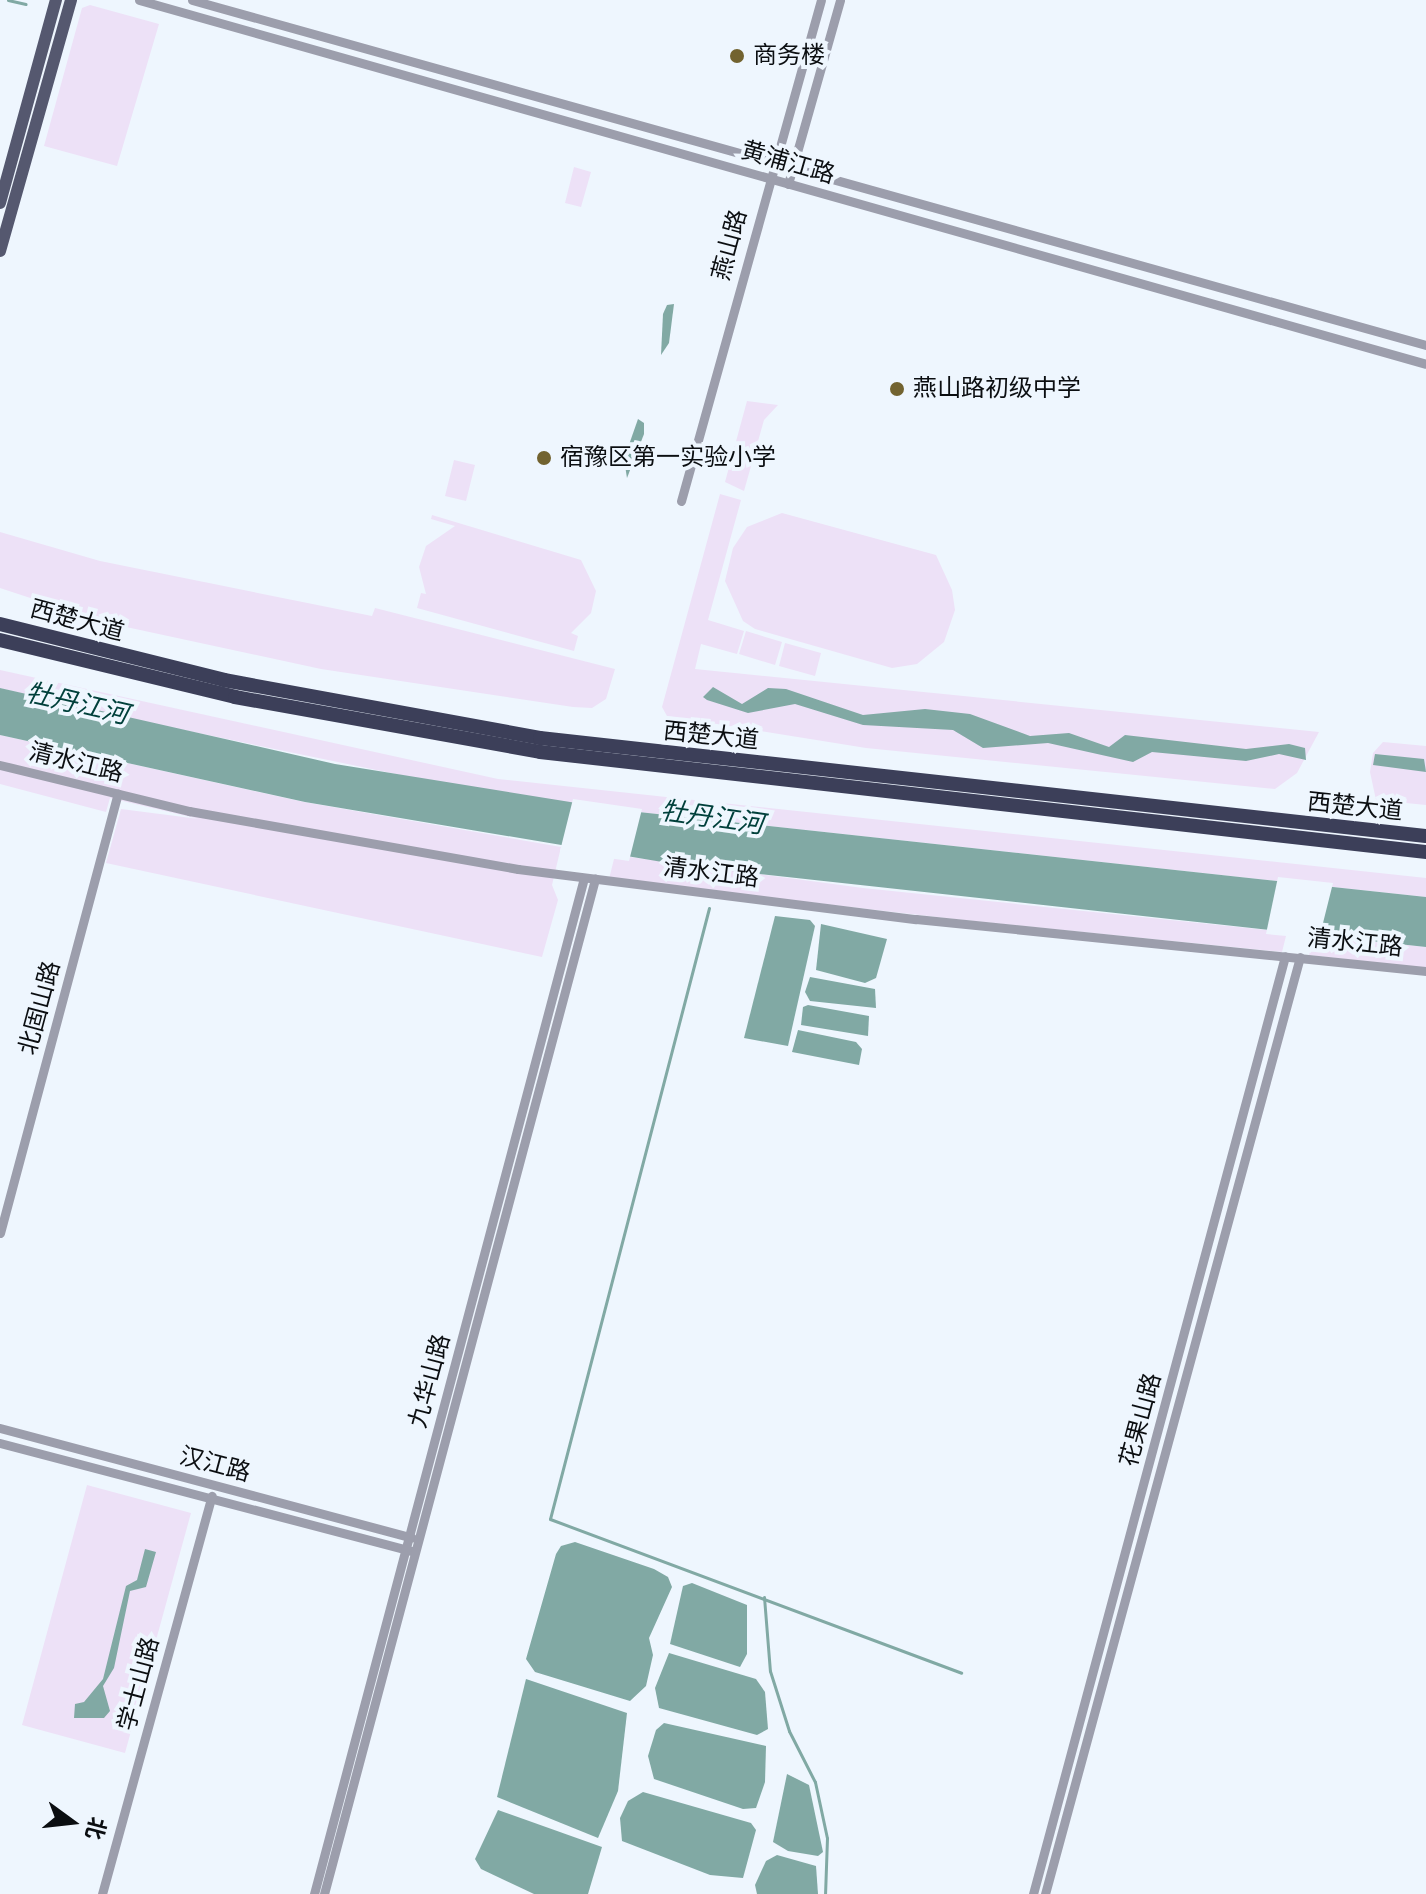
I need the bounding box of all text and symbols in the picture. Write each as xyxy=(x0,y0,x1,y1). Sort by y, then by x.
place label: 商务楼 xyxy=(753,42,825,70)
marker: 商务楼 xyxy=(728,47,746,65)
street label: 黄浦江路 xyxy=(738,136,838,190)
street label: 燕山路 xyxy=(707,206,753,284)
place label: 燕山路初级中学 xyxy=(913,375,1081,403)
marker: 燕山路初级中学 xyxy=(888,380,906,398)
place label: 宿豫区第一实验小学 xyxy=(560,444,776,472)
marker: 宿豫区第一实验小学 xyxy=(535,449,553,467)
street label: 西楚大道 xyxy=(27,595,127,647)
water label: 牡丹江河 xyxy=(23,677,131,731)
street label: 西楚大道 xyxy=(662,717,760,755)
street label: 清水江路 xyxy=(26,737,126,789)
street label: 西楚大道 xyxy=(1306,788,1404,826)
water label: 牡丹江河 xyxy=(658,795,766,841)
street label: 清水江路 xyxy=(662,853,760,893)
street label: 清水江路 xyxy=(1306,924,1404,962)
street label: 北固山路 xyxy=(14,958,66,1058)
street label: 九华山路 xyxy=(404,1331,456,1431)
street label: 花果山路 xyxy=(1115,1370,1167,1470)
street label: 汉江路 xyxy=(176,1442,254,1488)
street label: 学士山路 xyxy=(113,1634,165,1734)
north arrow xyxy=(32,1782,112,1862)
text: 北 xyxy=(80,1814,112,1842)

